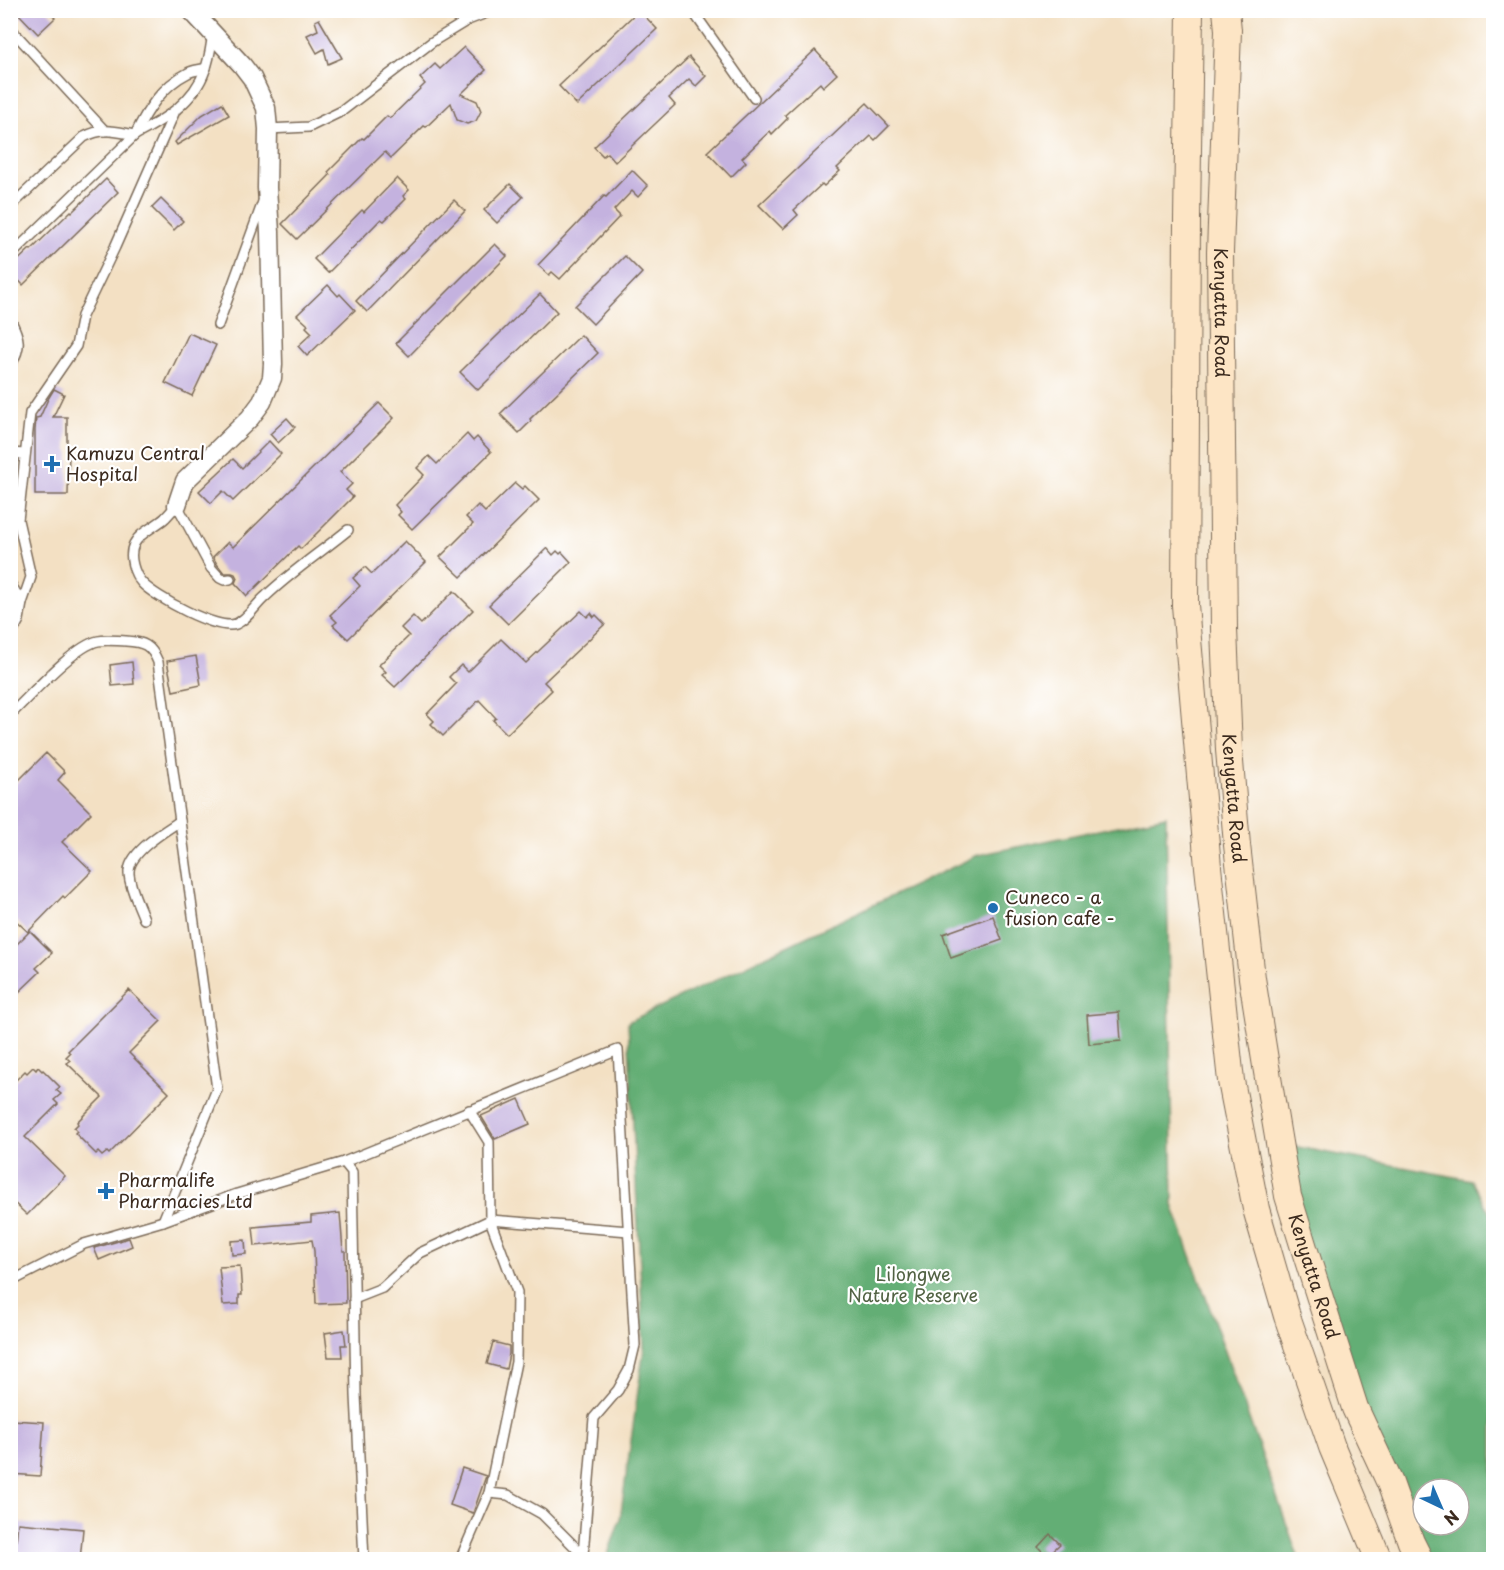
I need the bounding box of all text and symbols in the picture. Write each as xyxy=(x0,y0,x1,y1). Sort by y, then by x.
street label: Kenyatta Road xyxy=(1208,248,1236,378)
place label: Kamuzu Central Hospital xyxy=(66,439,205,487)
marker: Kamuzu Central Hospital xyxy=(43,455,61,473)
street label: Kenyatta Road xyxy=(1216,733,1254,865)
place label: Cuneco - a fusion cafe - xyxy=(1005,883,1115,931)
marker: Cuneco - a fusion cafe - xyxy=(986,901,1000,915)
place label: Pharmalife Pharmacies Ltd xyxy=(118,1166,253,1214)
marker: Pharmalife Pharmacies Ltd xyxy=(99,1184,113,1198)
street label: Kenyatta Road xyxy=(1282,1210,1347,1342)
park label: Lilongwe Nature Reserve xyxy=(848,1260,978,1308)
north arrow xyxy=(1411,1477,1471,1537)
text: N xyxy=(1439,1505,1465,1532)

